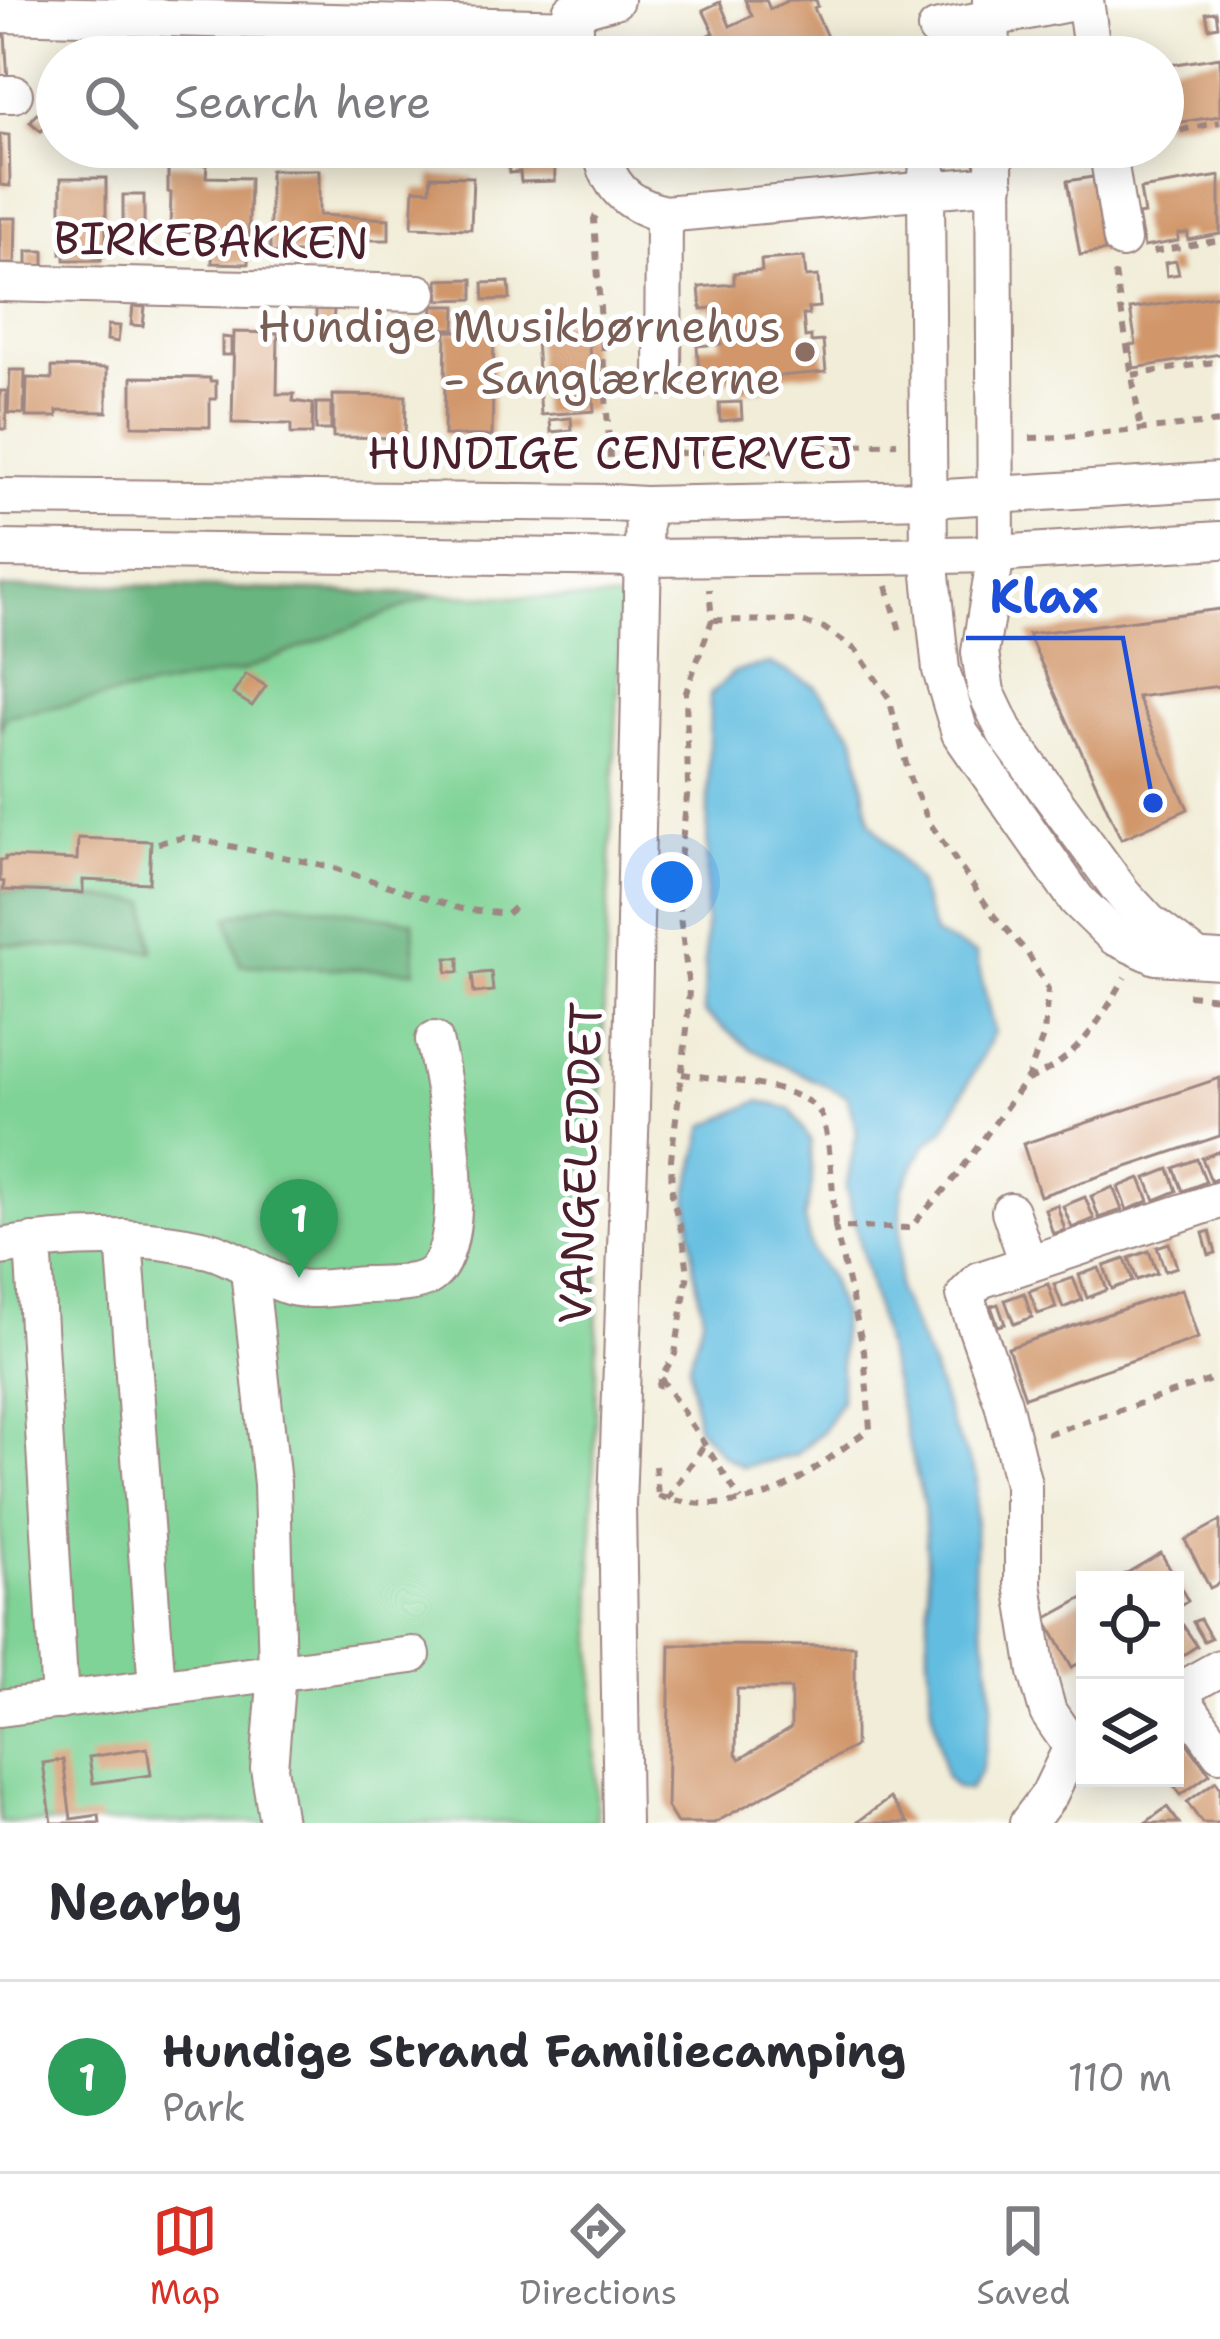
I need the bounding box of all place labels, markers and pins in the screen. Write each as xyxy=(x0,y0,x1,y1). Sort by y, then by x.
place label: Hundige Musikbørnehus - Sanglærkerne xyxy=(258,296,781,408)
marker: Hundige Musikbørnehus - Sanglærkerne xyxy=(792,339,818,365)
callout: Klax xyxy=(966,554,1123,638)
pin: 1 xyxy=(260,1179,338,1278)

